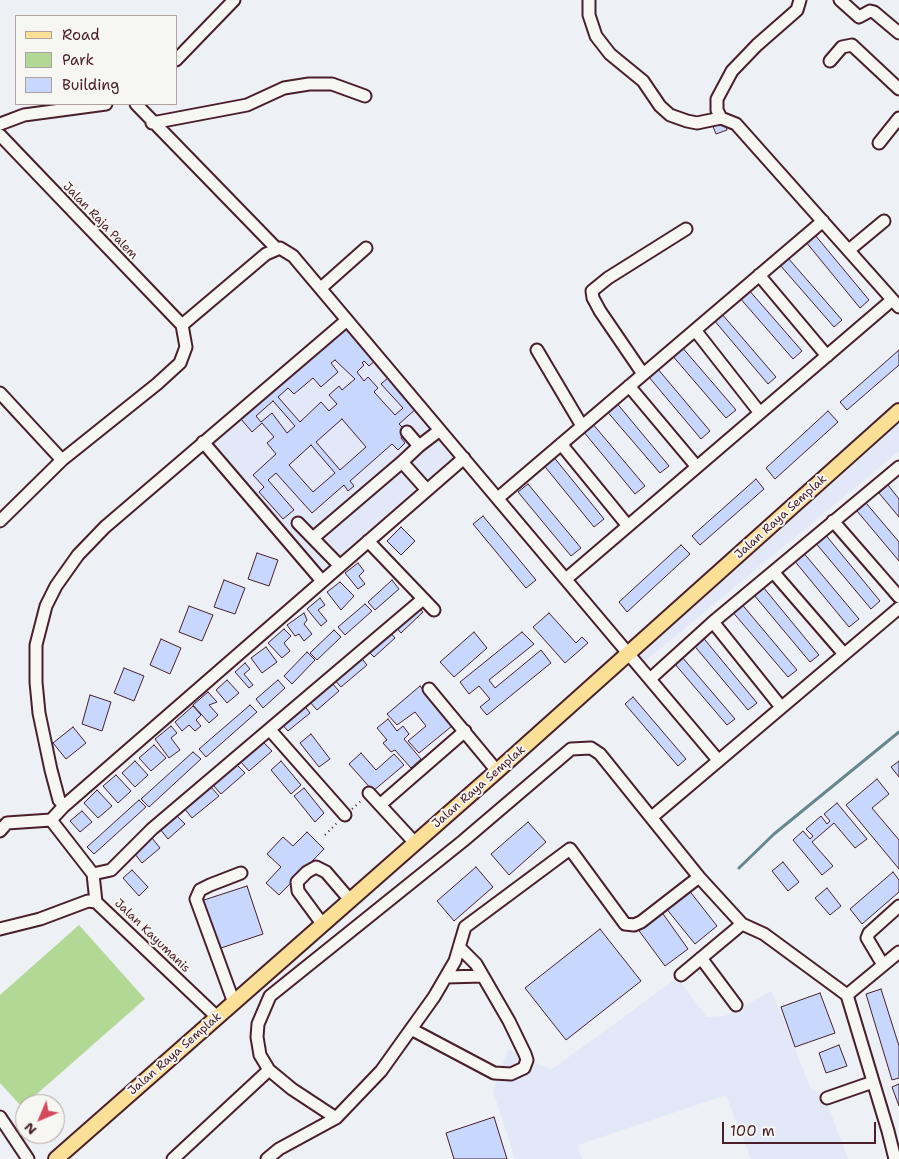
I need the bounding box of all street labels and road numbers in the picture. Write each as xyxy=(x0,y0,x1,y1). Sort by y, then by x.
street label: Jalan Raja Palem xyxy=(60,180,140,262)
street label: Jalan Raya Semplak xyxy=(732,472,830,562)
street label: Jalan Raya Semplak xyxy=(429,743,529,831)
street label: Jalan Kayumanis xyxy=(111,896,193,976)
street label: Jalan Raya Semplak xyxy=(125,1010,225,1098)

